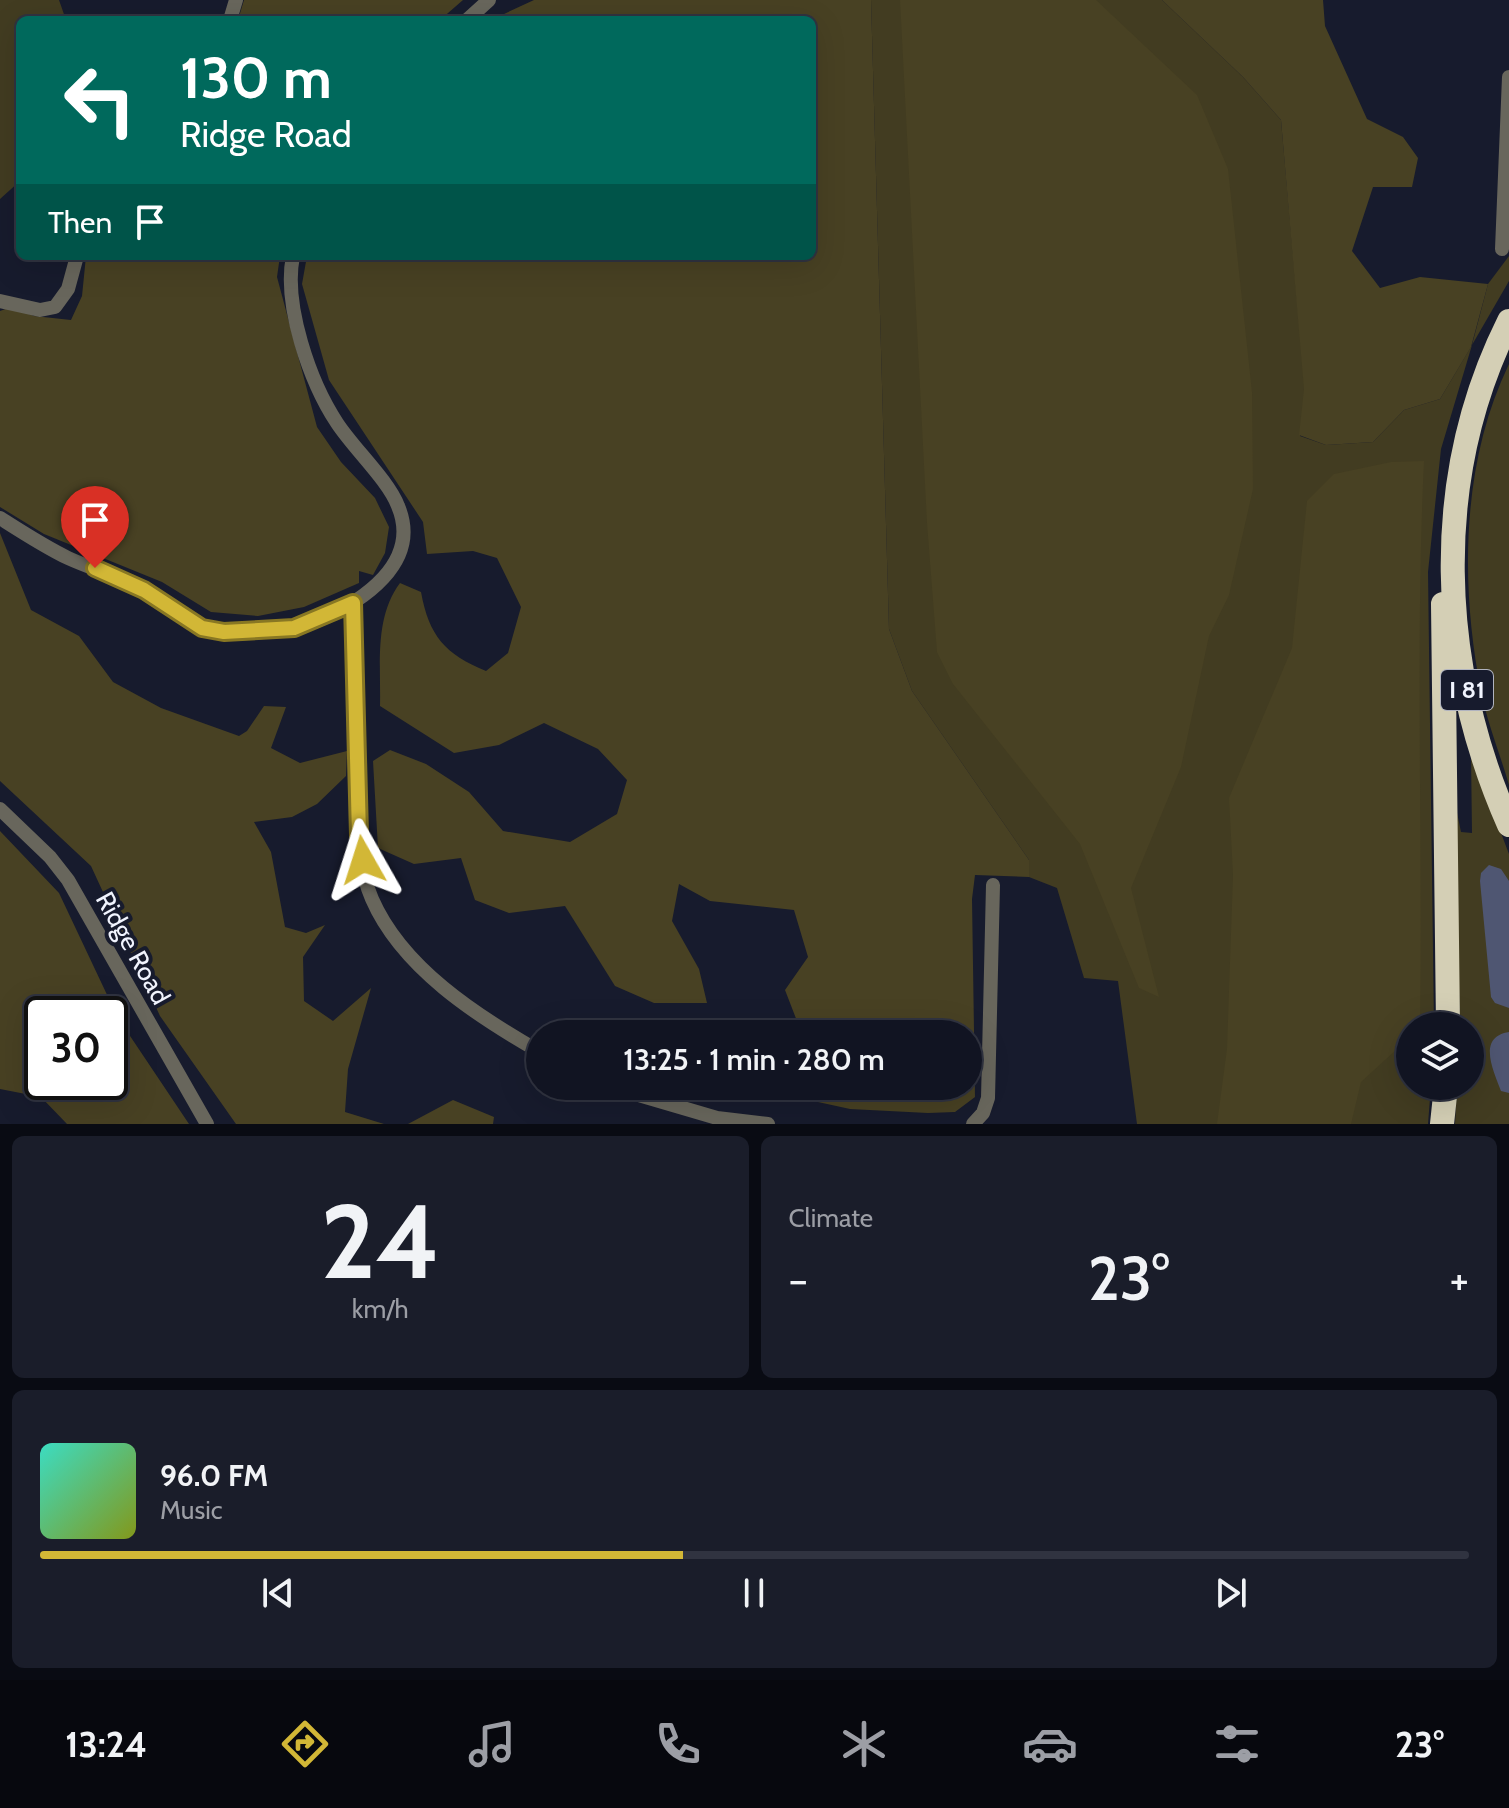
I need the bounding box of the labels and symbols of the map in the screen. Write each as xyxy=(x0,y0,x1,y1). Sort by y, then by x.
pin xyxy=(61,486,129,568)
road number: I 81 xyxy=(1441,670,1493,710)
position arrow xyxy=(321,818,405,902)
street label: Ridge Road xyxy=(89,886,177,1010)
speed limit sign: 30 xyxy=(24,996,128,1100)

